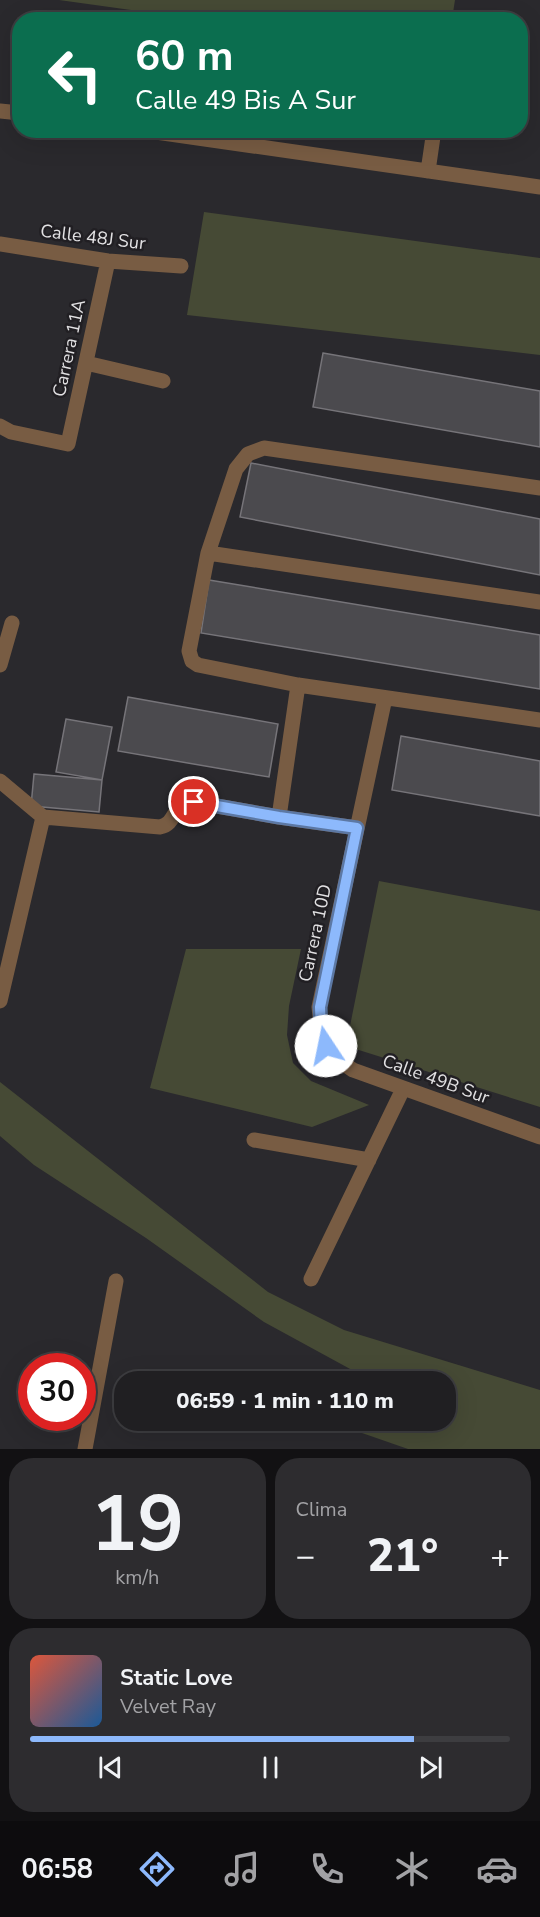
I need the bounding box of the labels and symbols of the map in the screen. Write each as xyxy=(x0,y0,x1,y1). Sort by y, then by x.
street label: Calle 48J Sur xyxy=(39,219,148,255)
street label: Carrera 11A xyxy=(47,297,91,399)
pin xyxy=(168,776,219,827)
street label: Carrera 10D xyxy=(293,882,337,984)
position arrow xyxy=(294,1014,358,1078)
street label: Calle 49B Sur xyxy=(379,1049,493,1110)
speed limit sign: 30 xyxy=(18,1353,96,1431)

